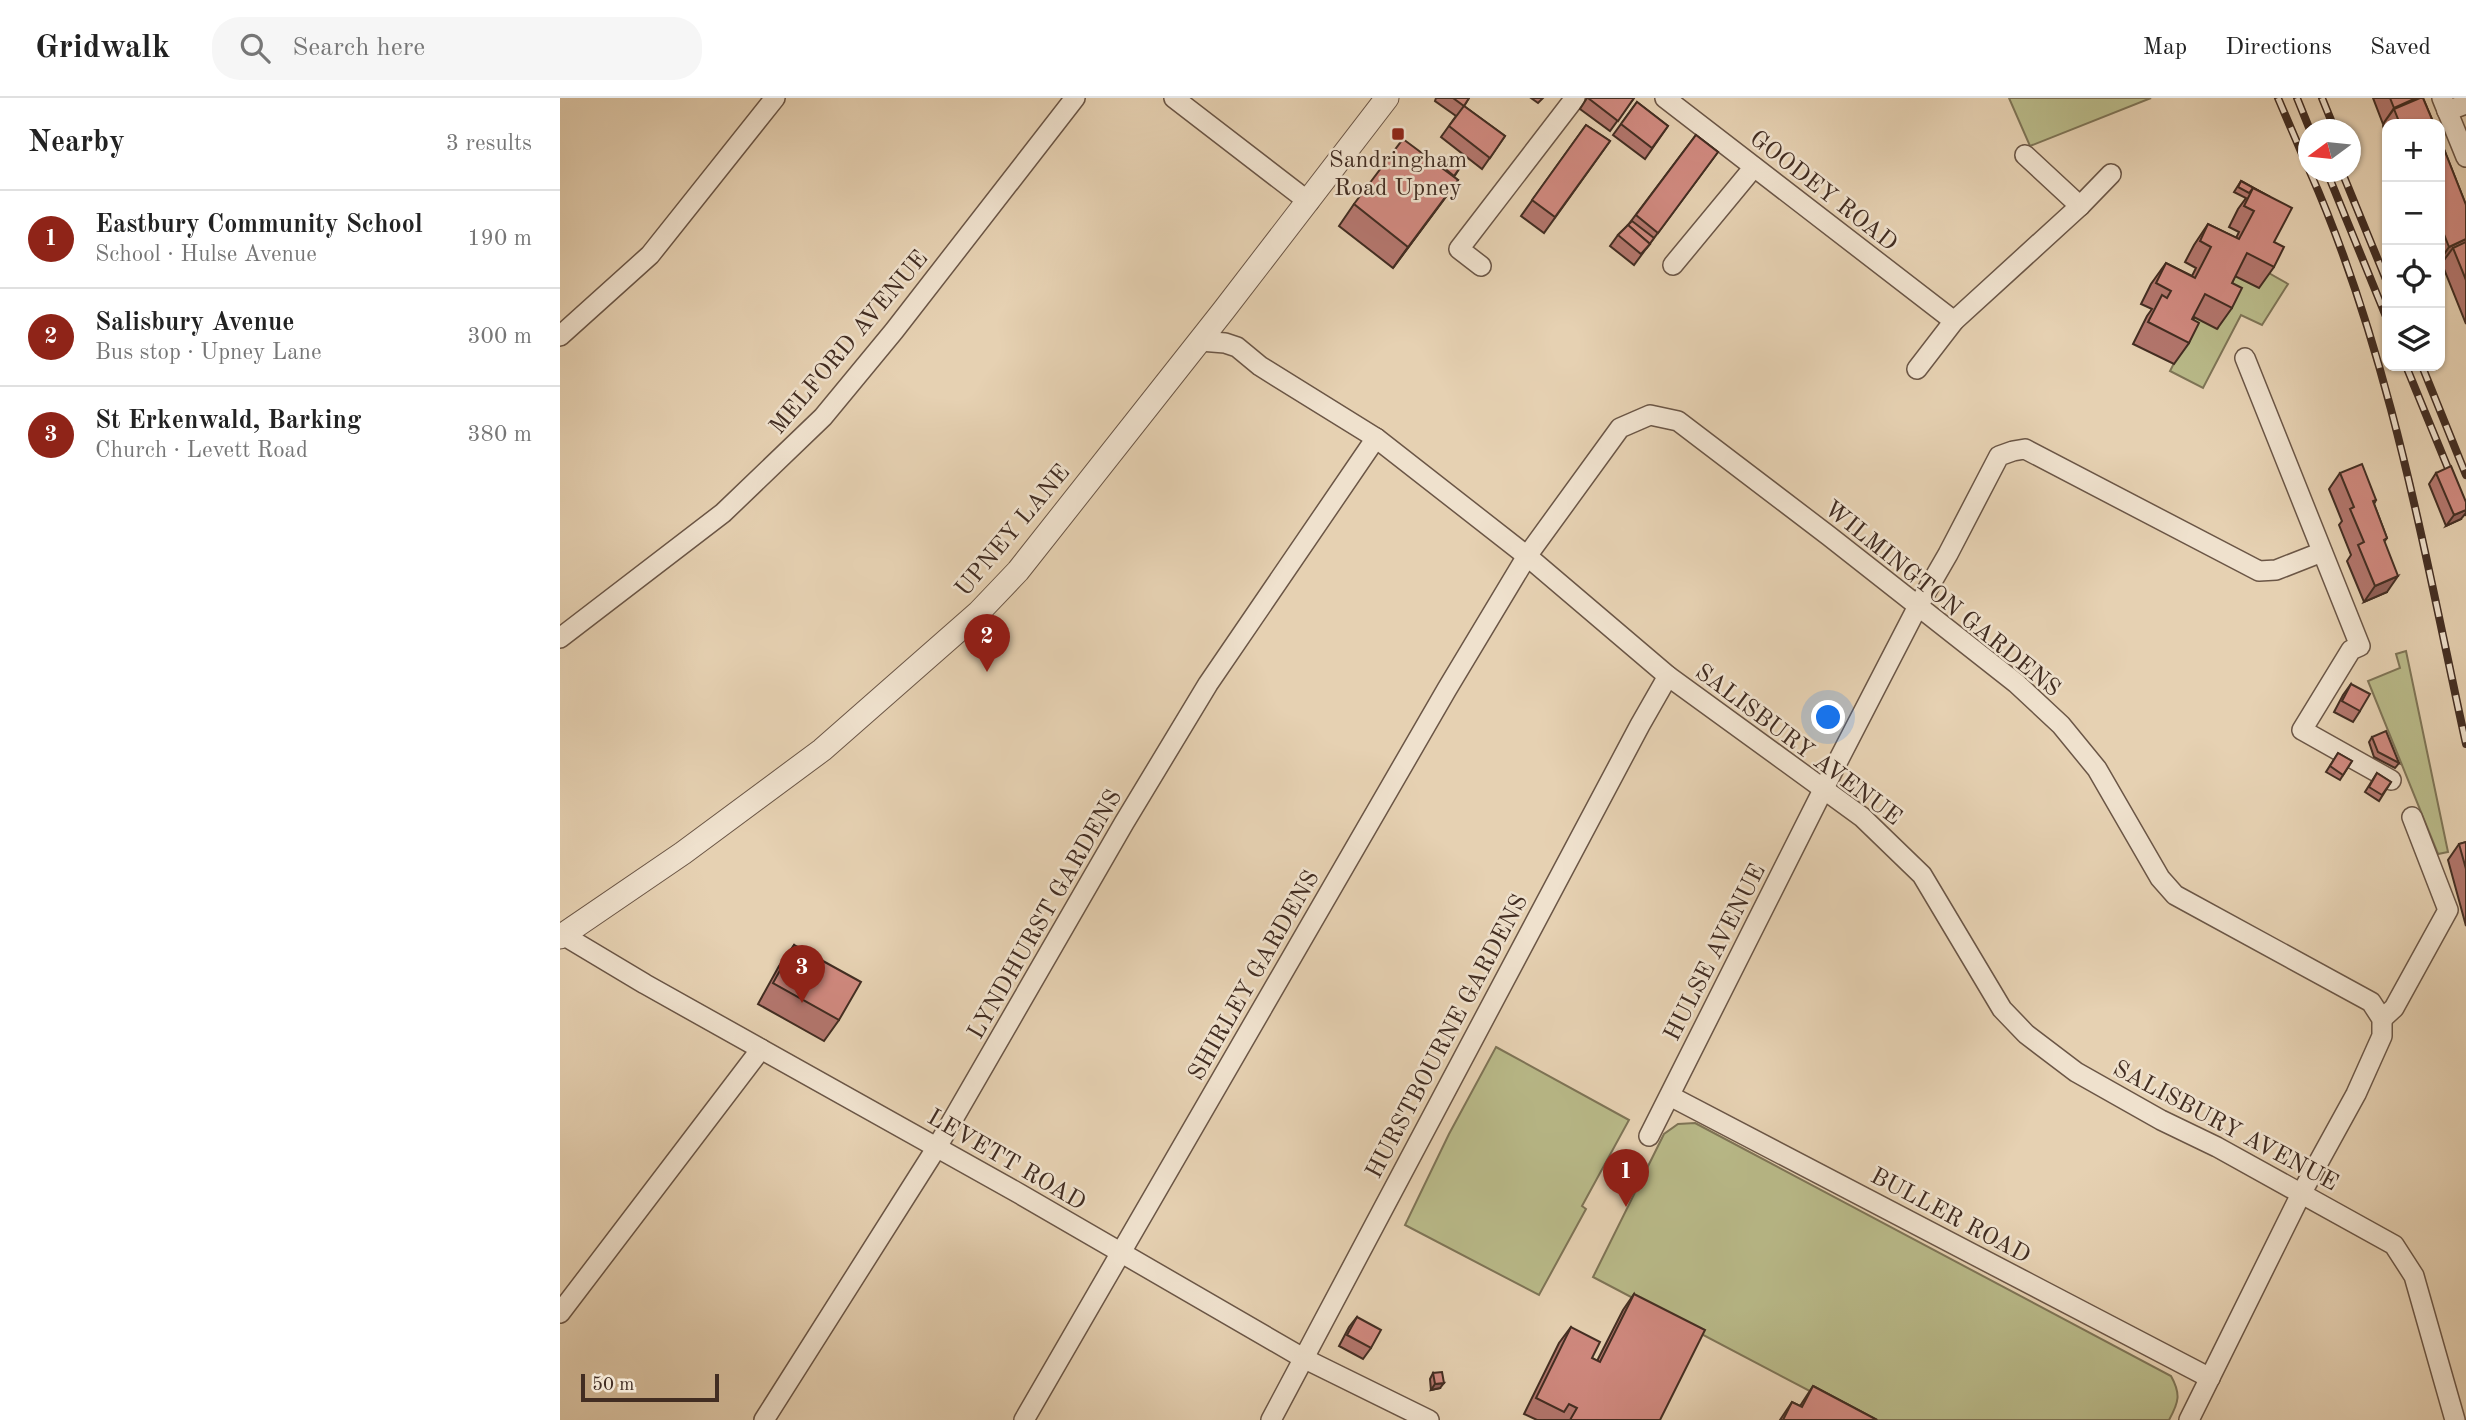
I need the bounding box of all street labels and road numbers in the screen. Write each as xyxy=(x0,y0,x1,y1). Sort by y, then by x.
street label: GOODEY ROAD xyxy=(1744,127,1901,256)
street label: MELFORD AVENUE xyxy=(766,247,933,440)
street label: UPNEY LANE xyxy=(952,461,1075,602)
street label: WILMINGTON GARDENS xyxy=(1819,497,2064,702)
street label: SALISBURY AVENUE xyxy=(1690,660,1905,831)
street label: LYNDHURST GARDENS xyxy=(964,786,1127,1044)
street label: HULSE AVENUE xyxy=(1661,861,1771,1045)
street label: SHIRLEY GARDENS xyxy=(1185,867,1325,1085)
street label: HURSTBOURNE GARDENS xyxy=(1363,891,1533,1183)
street label: SALISBURY AVENUE xyxy=(2108,1057,2342,1196)
street label: LEVETT ROAD xyxy=(923,1106,1089,1216)
street label: BULLER ROAD xyxy=(1866,1165,2034,1269)

